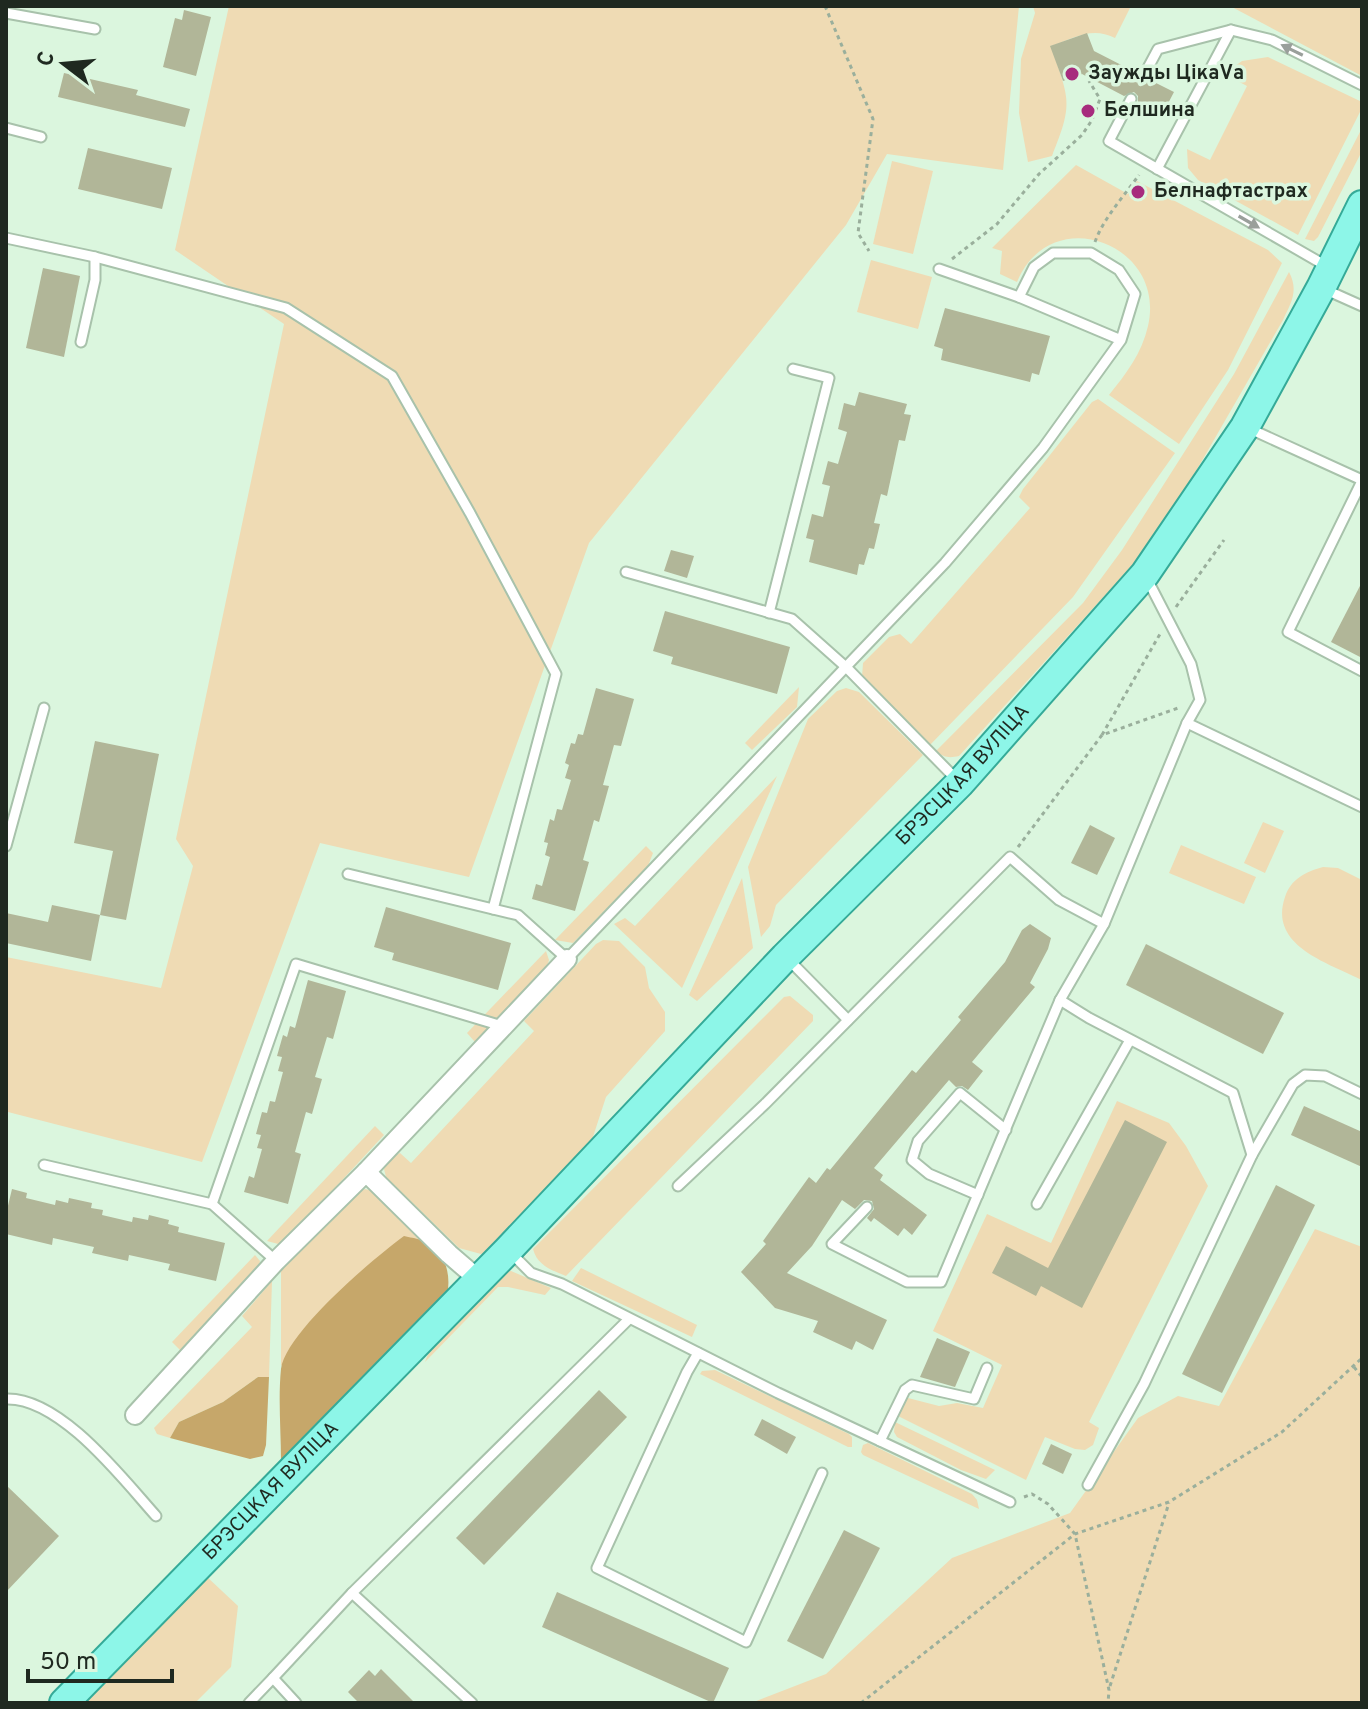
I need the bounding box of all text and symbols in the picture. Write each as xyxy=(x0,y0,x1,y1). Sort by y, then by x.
north arrow xyxy=(24,24,104,104)
one-way arrow xyxy=(1280,43,1304,57)
text: С xyxy=(32,49,62,70)
place label: Заужды ЦікаVа xyxy=(1088,61,1244,87)
marker: Заужды ЦікаVа xyxy=(1063,65,1081,83)
place label: Белшина xyxy=(1104,98,1195,124)
marker: Белшина xyxy=(1079,102,1097,120)
place label: Белнафтастрах xyxy=(1154,179,1308,205)
marker: Белнафтастрах xyxy=(1129,183,1147,201)
one-way arrow xyxy=(1238,215,1260,229)
street label: БРЭСЦКАЯ ВУЛІЦА xyxy=(891,699,1036,852)
street label: БРЭСЦКАЯ ВУЛІЦА xyxy=(197,1417,345,1567)
scale bar xyxy=(28,1633,172,1683)
text: 50 m xyxy=(40,1648,96,1678)

